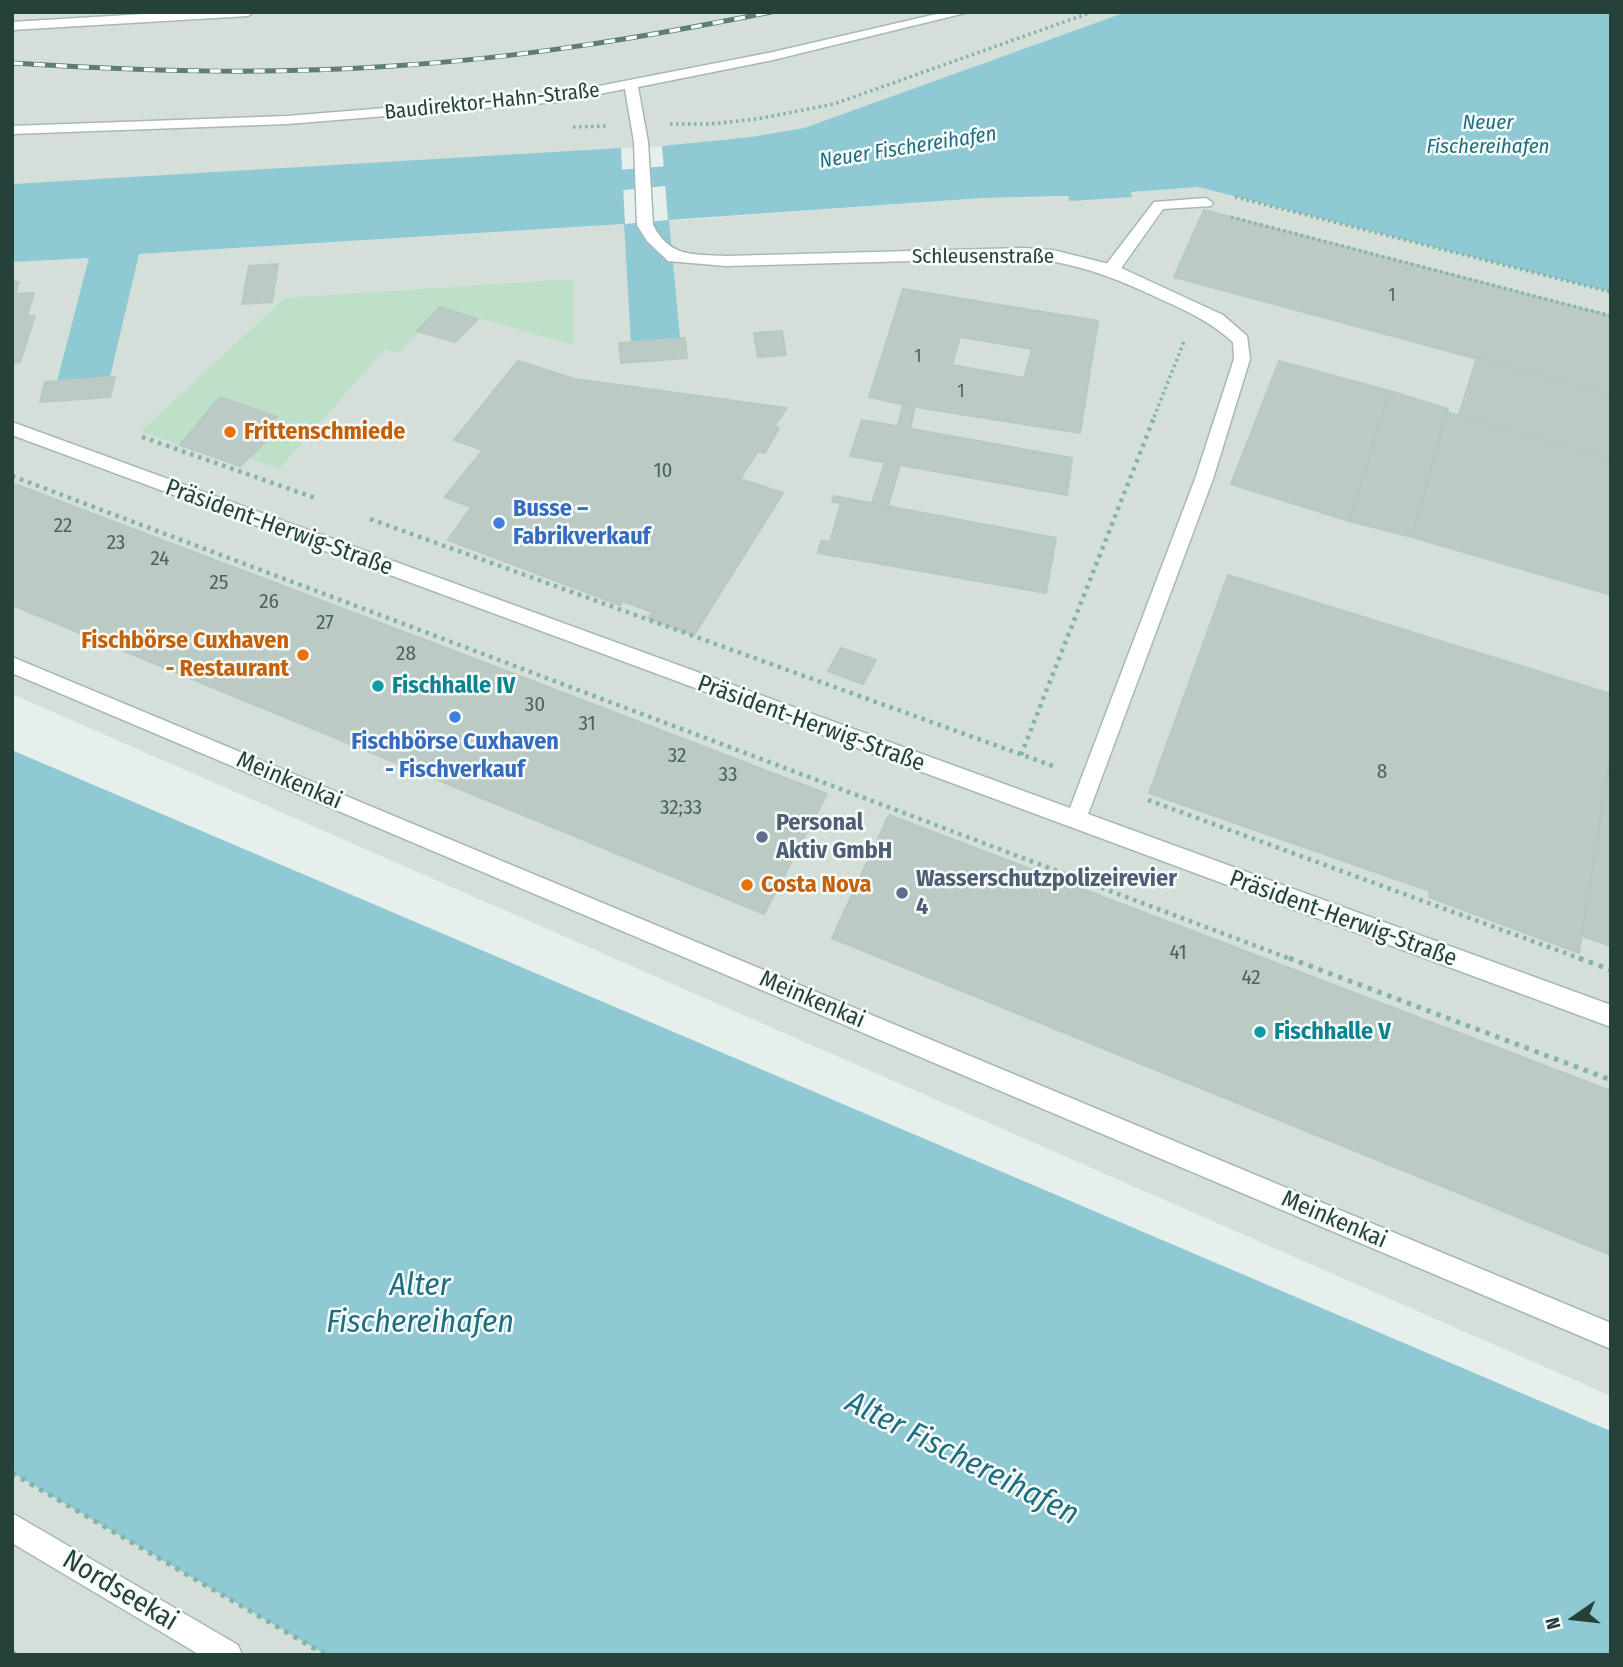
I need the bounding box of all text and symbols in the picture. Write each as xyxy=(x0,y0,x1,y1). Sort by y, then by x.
street label: Baudirektor-Hahn-Straße xyxy=(383,78,601,126)
water label: Neuer Fischereihafen xyxy=(1426,110,1550,160)
water label: Neuer Fischereihafen xyxy=(818,122,998,174)
street label: Schleusenstraße xyxy=(912,244,1054,270)
house number: 1 xyxy=(1388,285,1396,307)
house number: 1 xyxy=(914,346,922,368)
house number: 1 xyxy=(957,381,965,403)
place label: Frittenschmiede xyxy=(244,418,405,446)
marker: Frittenschmiede xyxy=(222,424,238,440)
house number: 10 xyxy=(653,458,673,484)
street label: Präsident-Herwig-Straße xyxy=(161,473,397,583)
place label: Busse – Fabrikverkauf xyxy=(513,495,650,551)
house number: 22 xyxy=(54,513,72,539)
marker: Busse – Fabrikverkauf xyxy=(491,515,507,531)
house number: 23 xyxy=(107,530,125,556)
house number: 24 xyxy=(150,546,170,572)
house number: 25 xyxy=(210,570,228,596)
house number: 26 xyxy=(259,589,279,615)
house number: 27 xyxy=(316,610,334,636)
place label: Fischbörse Cuxhaven - Restaurant xyxy=(81,627,289,683)
house number: 28 xyxy=(396,641,416,667)
marker: Fischbörse Cuxhaven - Restaurant xyxy=(295,647,311,663)
street label: Präsident-Herwig-Straße xyxy=(693,669,929,779)
place label: Fischhalle IV xyxy=(392,672,515,700)
marker: Fischhalle IV xyxy=(370,678,386,694)
house number: 30 xyxy=(525,692,545,718)
marker: Fischbörse Cuxhaven - Fischverkauf xyxy=(447,709,463,725)
house number: 31 xyxy=(578,711,596,737)
place label: Fischbörse Cuxhaven - Fischverkauf xyxy=(351,728,559,784)
house number: 32 xyxy=(668,743,686,769)
street label: Meinkenkai xyxy=(232,746,346,816)
house number: 8 xyxy=(1377,759,1387,785)
house number: 33 xyxy=(719,762,737,788)
house number: 32;33 xyxy=(660,795,702,821)
place label: Personal Aktiv GmbH xyxy=(776,809,892,865)
marker: Personal Aktiv GmbH xyxy=(754,829,770,845)
street label: Präsident-Herwig-Straße xyxy=(1225,864,1461,974)
place label: Wasserschutzpolizeirevier 4 xyxy=(916,865,1177,921)
place label: Costa Nova xyxy=(761,871,871,899)
marker: Costa Nova xyxy=(739,877,755,893)
marker: Wasserschutzpolizeirevier 4 xyxy=(894,885,910,901)
house number: 41 xyxy=(1169,940,1187,966)
street label: Meinkenkai xyxy=(755,965,869,1035)
house number: 42 xyxy=(1241,965,1261,991)
place label: Fischhalle V xyxy=(1274,1018,1391,1046)
marker: Fischhalle V xyxy=(1252,1024,1268,1040)
street label: Meinkenkai xyxy=(1277,1185,1391,1255)
water label: Alter Fischereihafen xyxy=(326,1267,514,1342)
water label: Alter Fischereihafen xyxy=(839,1384,1085,1534)
street label: Nordseekai xyxy=(56,1543,184,1639)
north arrow xyxy=(1539,1583,1609,1653)
text: N xyxy=(1541,1615,1566,1632)

